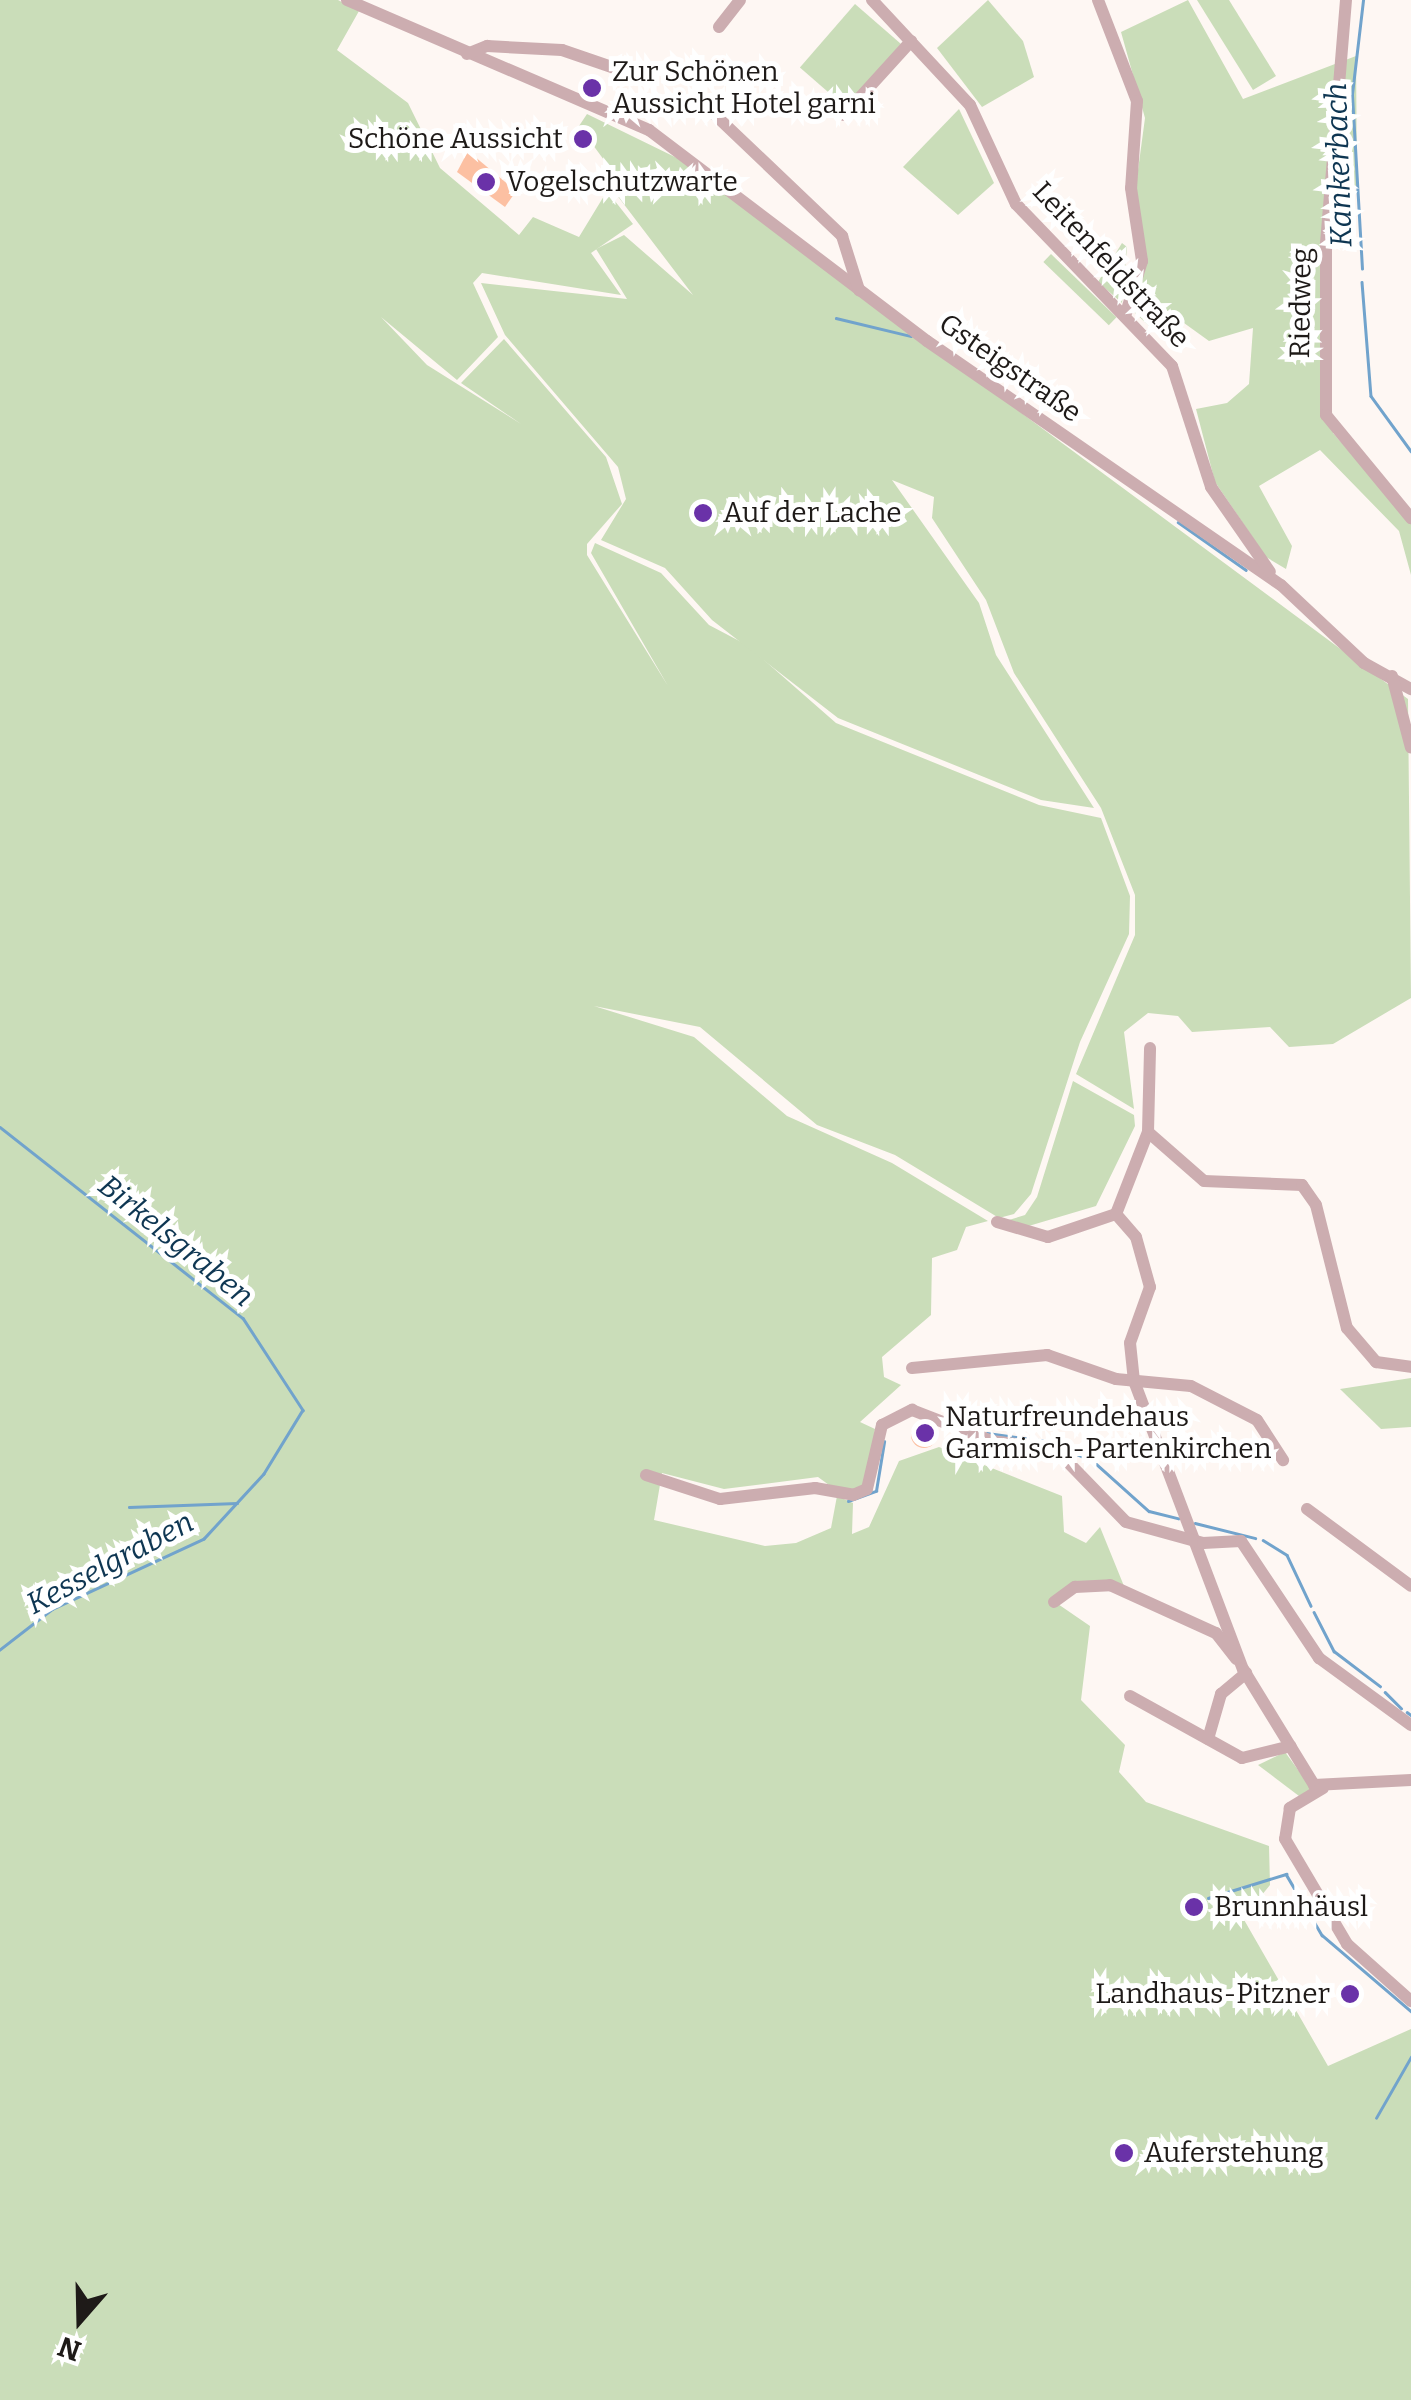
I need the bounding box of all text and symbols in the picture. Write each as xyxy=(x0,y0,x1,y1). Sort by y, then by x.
place label: Zur Schönen Aussicht Hotel garni xyxy=(612,55,876,121)
marker: Zur Schönen Aussicht Hotel garni xyxy=(581,77,603,99)
water label: Kankerbach xyxy=(1318,82,1360,248)
place label: Schöne Aussicht xyxy=(348,122,563,156)
marker: Schöne Aussicht xyxy=(572,128,594,150)
place label: Vogelschutzwarte xyxy=(506,165,738,199)
marker: Vogelschutzwarte xyxy=(475,171,497,193)
street label: Leitenfeldstraße xyxy=(1026,175,1196,355)
street label: Riedweg xyxy=(1283,247,1319,359)
street label: Gsteigstraße xyxy=(932,307,1088,429)
place label: Auf der Lache xyxy=(723,496,902,530)
marker: Auf der Lache xyxy=(692,502,714,524)
water label: Birkelsgraben xyxy=(91,1168,261,1314)
place label: Naturfreundehaus Garmisch-Partenkirchen xyxy=(945,1400,1271,1466)
marker: Naturfreundehaus Garmisch-Partenkirchen xyxy=(914,1422,936,1444)
water label: Kesselgraben xyxy=(20,1504,200,1622)
place label: Brunnhäusl xyxy=(1214,1890,1368,1924)
marker: Brunnhäusl xyxy=(1183,1896,1205,1918)
place label: Landhaus-Pitzner xyxy=(1095,1977,1330,2011)
marker: Landhaus-Pitzner xyxy=(1339,1983,1361,2005)
place label: Auferstehung xyxy=(1144,2136,1324,2170)
marker: Auferstehung xyxy=(1113,2142,1135,2164)
north arrow xyxy=(30,2270,130,2370)
text: N xyxy=(54,2329,85,2368)

